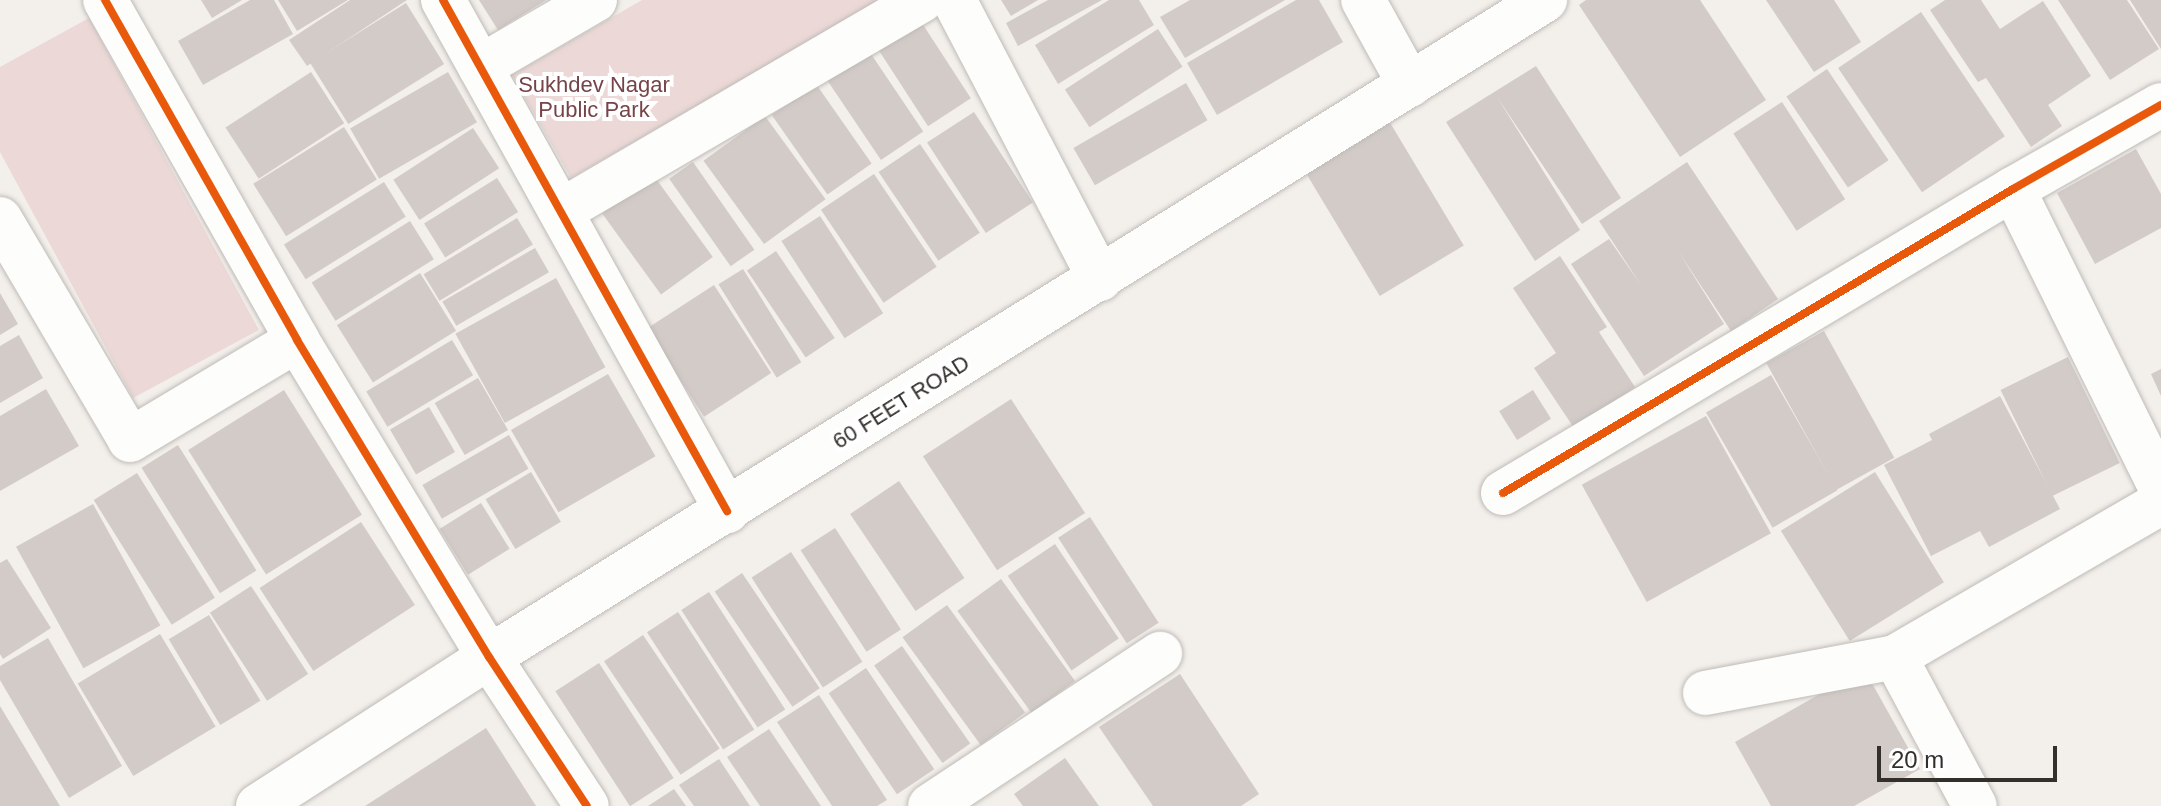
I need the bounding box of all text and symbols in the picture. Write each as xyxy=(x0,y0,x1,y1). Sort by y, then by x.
park label: Sukhdev Nagar Public Park xyxy=(518,71,670,122)
street label: 60 FEET ROAD xyxy=(828,349,974,455)
scale bar xyxy=(1881,730,2061,780)
text: 20 m xyxy=(1891,746,1944,773)

